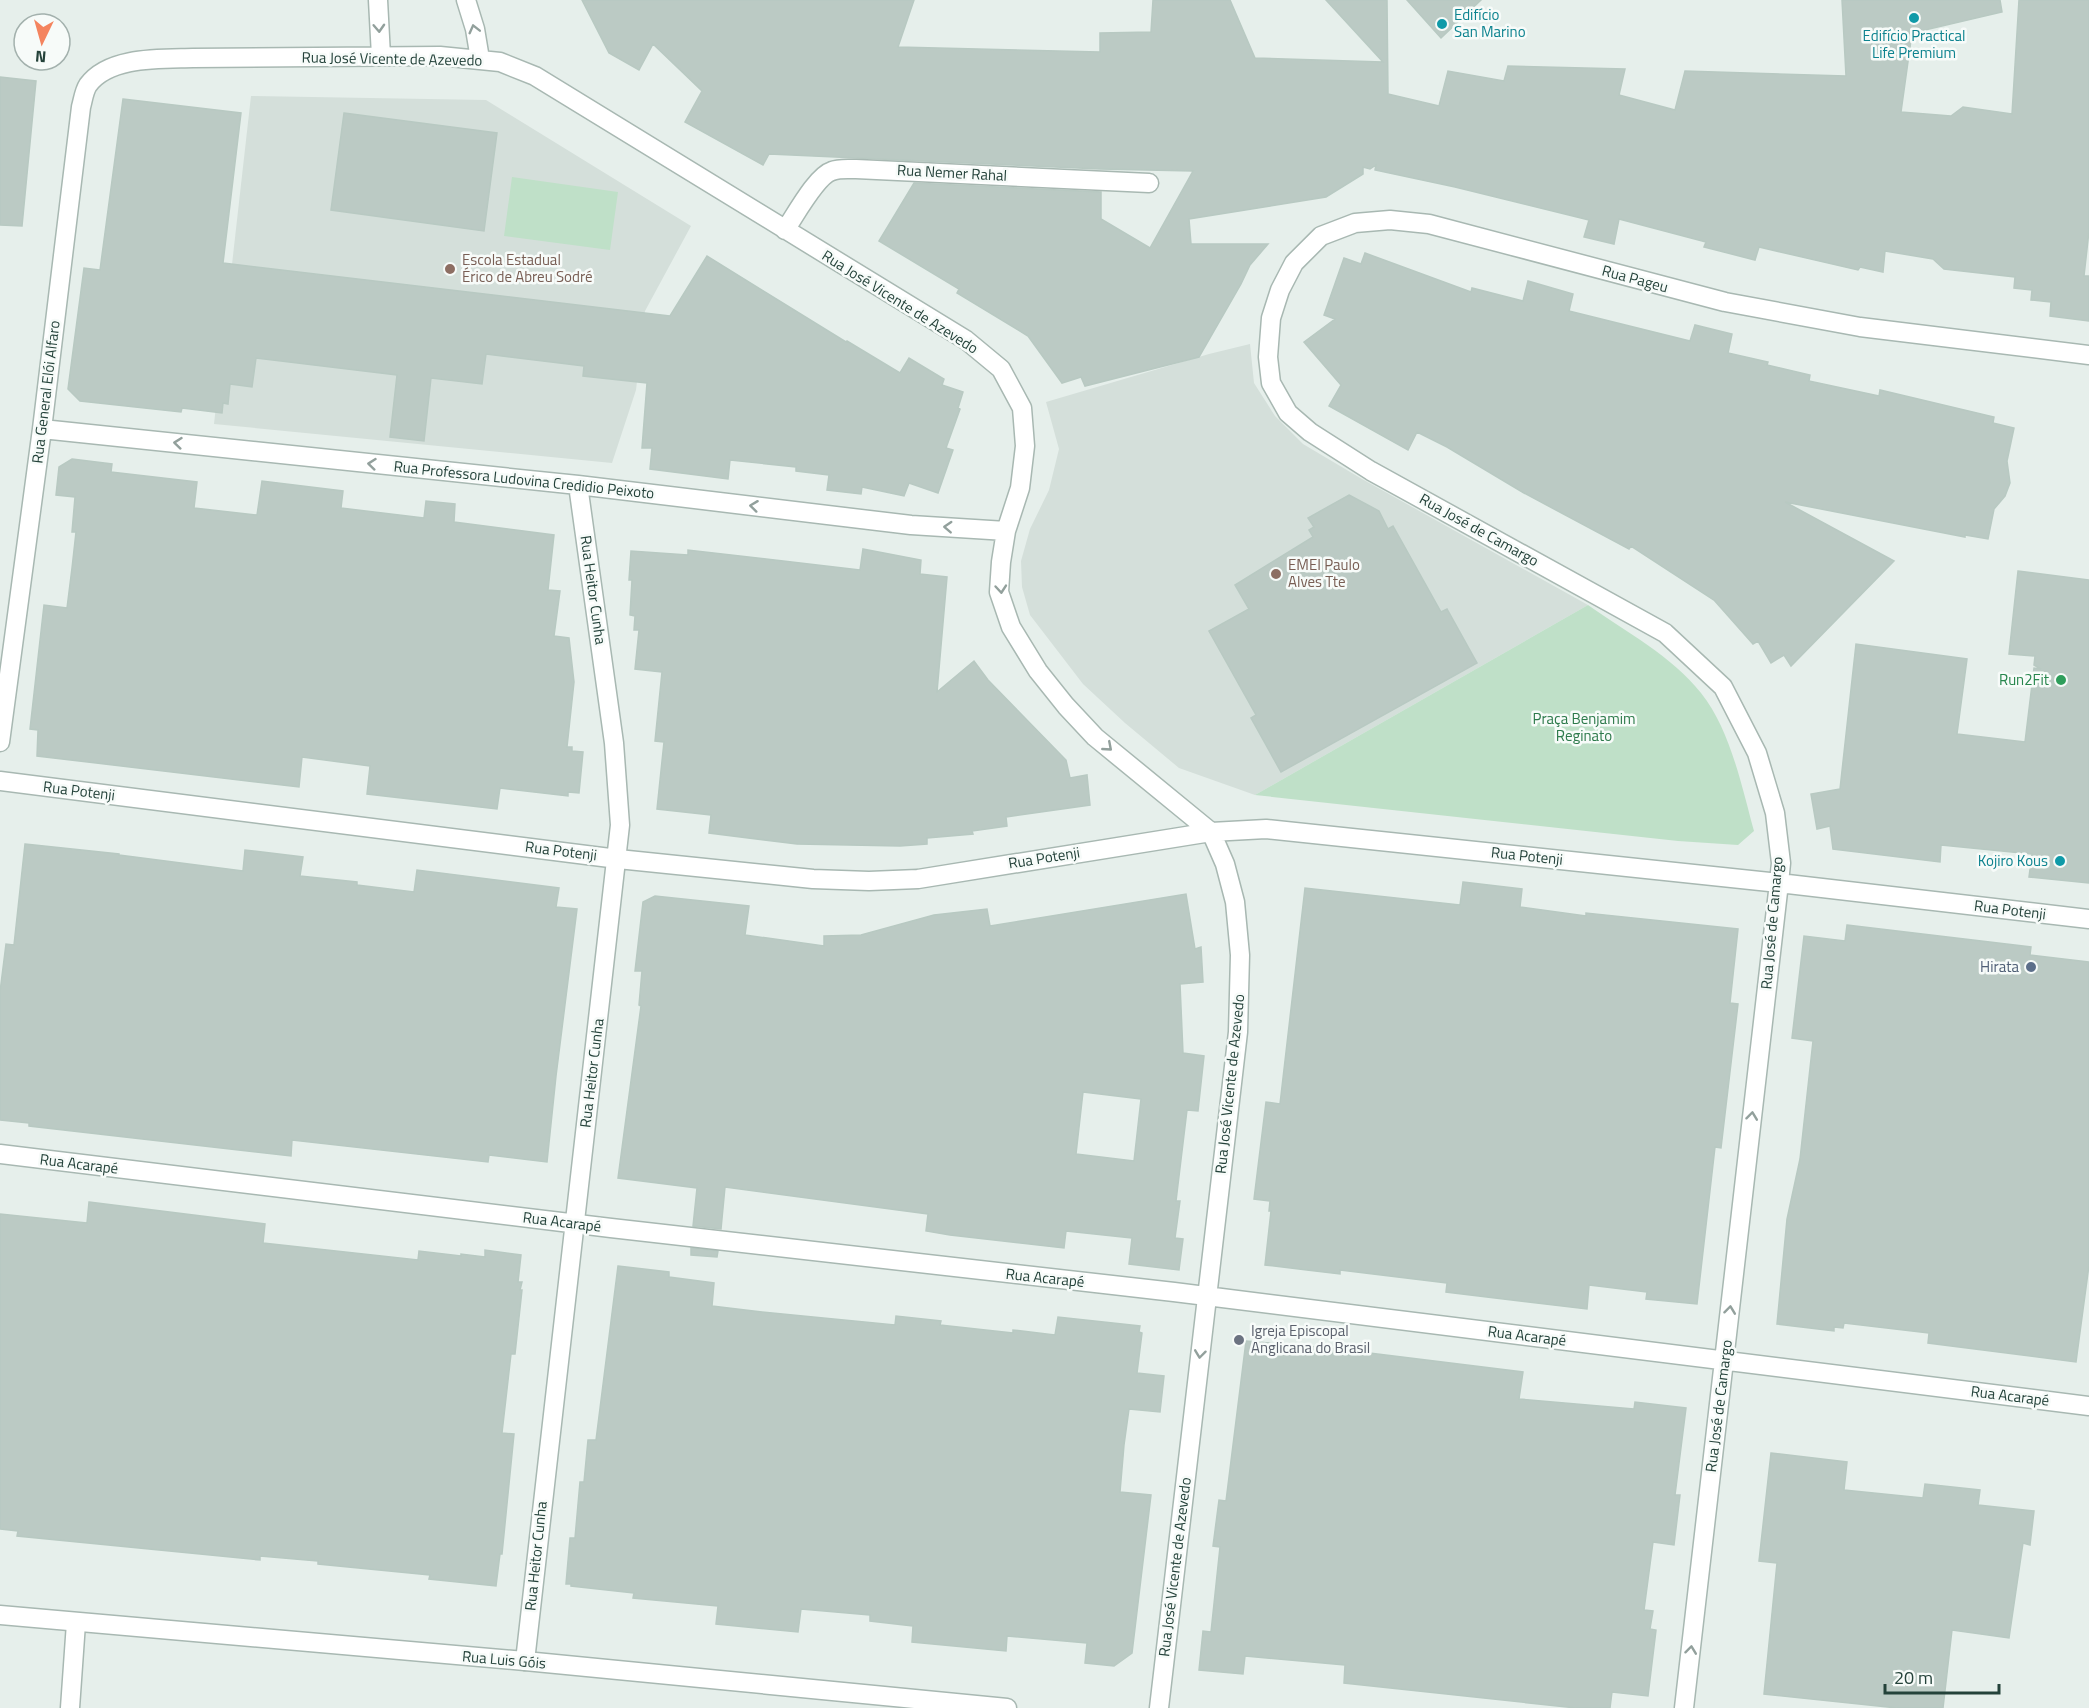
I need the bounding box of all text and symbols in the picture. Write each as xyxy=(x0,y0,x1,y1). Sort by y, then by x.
place label: Edifício San Marino xyxy=(1454,3,1526,43)
marker: Edifício Practical Life Premium xyxy=(1907,11,1921,25)
north arrow xyxy=(12,12,72,72)
marker: Edifício San Marino xyxy=(1435,17,1449,31)
one-way arrow xyxy=(373,24,386,33)
one-way arrow xyxy=(469,24,482,34)
place label: Edifício Practical Life Premium xyxy=(1863,24,1965,64)
text: N xyxy=(34,45,47,69)
street label: Rua José Vicente de Azevedo xyxy=(301,45,483,72)
street label: Rua Nemer Rahal xyxy=(896,158,1008,187)
street label: Rua José Vicente de Azevedo xyxy=(818,244,983,359)
place label: Escola Estadual Érico de Abreu Sodré xyxy=(462,248,593,288)
street label: Rua Pageu xyxy=(1600,259,1671,298)
marker: Escola Estadual Érico de Abreu Sodré xyxy=(443,262,457,276)
street label: Rua General Elói Alfaro xyxy=(25,319,66,465)
one-way arrow xyxy=(174,437,183,450)
street label: Rua Professora Ludovina Credidio Peixoto xyxy=(393,454,656,505)
one-way arrow xyxy=(368,458,377,471)
street label: Rua José de Camargo xyxy=(1415,487,1543,572)
one-way arrow xyxy=(749,501,759,513)
one-way arrow xyxy=(943,521,952,534)
street label: Rua Heitor Cunha xyxy=(574,534,613,647)
place label: EMEI Paulo Alves Tte xyxy=(1288,553,1360,593)
marker: EMEI Paulo Alves Tte xyxy=(1269,567,1283,581)
one-way arrow xyxy=(994,585,1007,594)
place label: Run2Fit xyxy=(1999,668,2050,691)
marker: Run2Fit xyxy=(2054,673,2068,687)
park label: Praça Benjamim Reginato xyxy=(1533,707,1636,747)
one-way arrow xyxy=(1101,740,1112,751)
street label: Rua Potenji xyxy=(42,775,116,806)
street label: Rua Potenji xyxy=(524,835,598,866)
street label: Rua Potenji xyxy=(1490,840,1564,871)
street label: Rua Potenji xyxy=(1006,841,1081,875)
place label: Kojiro Kous xyxy=(1978,849,2048,872)
marker: Kojiro Kous xyxy=(2053,854,2067,868)
street label: Rua José de Camargo xyxy=(1754,855,1789,990)
street label: Rua Potenji xyxy=(1973,894,2047,925)
place label: Hirata xyxy=(1980,955,2019,978)
marker: Hirata xyxy=(2024,960,2038,974)
street label: Rua José Vicente de Azevedo xyxy=(1209,993,1250,1175)
street label: Rua Heitor Cunha xyxy=(573,1016,610,1129)
one-way arrow xyxy=(1745,1112,1758,1121)
street label: Rua Acarapé xyxy=(38,1147,120,1180)
street label: Rua Acarapé xyxy=(521,1205,603,1238)
street label: Rua Acarapé xyxy=(1005,1262,1086,1293)
one-way arrow xyxy=(1723,1306,1736,1315)
place label: Igreja Episcopal Anglicana do Brasil xyxy=(1251,1319,1370,1359)
street label: Rua Acarapé xyxy=(1486,1319,1568,1352)
marker: Igreja Episcopal Anglicana do Brasil xyxy=(1232,1333,1246,1347)
street label: Rua José de Camargo xyxy=(1699,1338,1738,1473)
one-way arrow xyxy=(1194,1350,1207,1359)
street label: Rua Acarapé xyxy=(1969,1379,2051,1412)
street label: Rua José Vicente de Azevedo xyxy=(1152,1476,1197,1658)
street label: Rua Heitor Cunha xyxy=(518,1499,553,1612)
street label: Rua Luis Góis xyxy=(461,1644,547,1675)
one-way arrow xyxy=(1684,1645,1697,1654)
scale bar xyxy=(1885,1657,1999,1695)
text: 20 m xyxy=(1894,1664,1933,1691)

